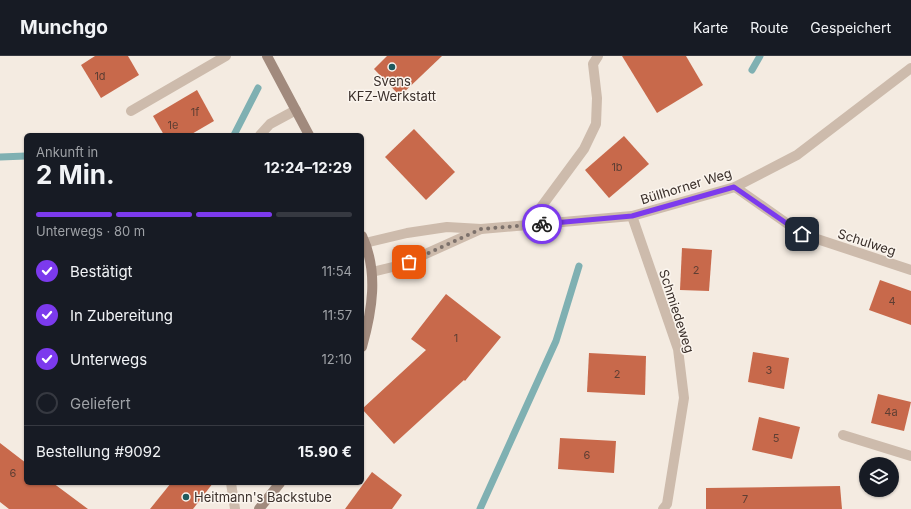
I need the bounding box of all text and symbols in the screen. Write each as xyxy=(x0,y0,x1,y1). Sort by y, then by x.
text: Munchgo xyxy=(20,16,108,39)
text: Karte xyxy=(693,19,728,36)
text: Route xyxy=(750,19,788,36)
text: Gespeichert xyxy=(810,19,891,36)
marker: Svens KFZ-Werkstatt xyxy=(387,62,397,72)
house number: 1d xyxy=(94,69,106,83)
place label: Svens KFZ-Werkstatt xyxy=(348,73,436,104)
house number: 1f xyxy=(191,105,199,119)
house number: 1e xyxy=(168,118,178,132)
text: Ankunft in xyxy=(36,144,98,160)
text: 12:24–12:29 xyxy=(264,158,352,177)
text: 2 Min. xyxy=(36,159,115,190)
house number: 1b xyxy=(611,160,623,174)
street label: Büllhorner Weg xyxy=(638,165,734,207)
courier xyxy=(522,204,562,244)
icon: bike xyxy=(531,213,553,235)
pin xyxy=(785,217,819,251)
text: Unterwegs · 80 m xyxy=(36,223,145,239)
icon: home xyxy=(791,223,813,245)
street label: Schulweg xyxy=(836,225,898,259)
pin xyxy=(392,245,426,279)
icon: bag xyxy=(398,251,420,273)
icon: check xyxy=(36,260,58,282)
text: Bestätigt xyxy=(70,262,133,281)
text: 11:54 xyxy=(321,263,352,279)
house number: 2 xyxy=(693,263,699,277)
street label: Schmiedeweg xyxy=(656,267,698,355)
house number: 4 xyxy=(888,294,896,308)
icon: check xyxy=(36,304,58,326)
text: In Zubereitung xyxy=(70,306,173,325)
text: 11:57 xyxy=(322,307,352,323)
house number: 1 xyxy=(454,331,458,345)
icon: check xyxy=(36,348,58,370)
text: Unterwegs xyxy=(70,350,147,369)
text: 12:10 xyxy=(322,351,352,367)
house number: 3 xyxy=(766,363,773,377)
house number: 2 xyxy=(614,367,620,381)
text: Geliefert xyxy=(70,394,131,413)
house number: 4a xyxy=(884,405,898,419)
house number: 5 xyxy=(773,431,780,445)
text: Bestellung #9092 xyxy=(36,442,161,461)
text: 15.90 € xyxy=(298,442,352,461)
house number: 6 xyxy=(584,448,591,462)
map controls xyxy=(859,457,899,497)
button: layers xyxy=(859,457,899,497)
house number: 6 xyxy=(10,466,17,480)
place label: Heitmann's Backstube xyxy=(194,489,332,505)
marker: Heitmann's Backstube xyxy=(181,492,191,502)
house number: 7 xyxy=(742,492,748,506)

